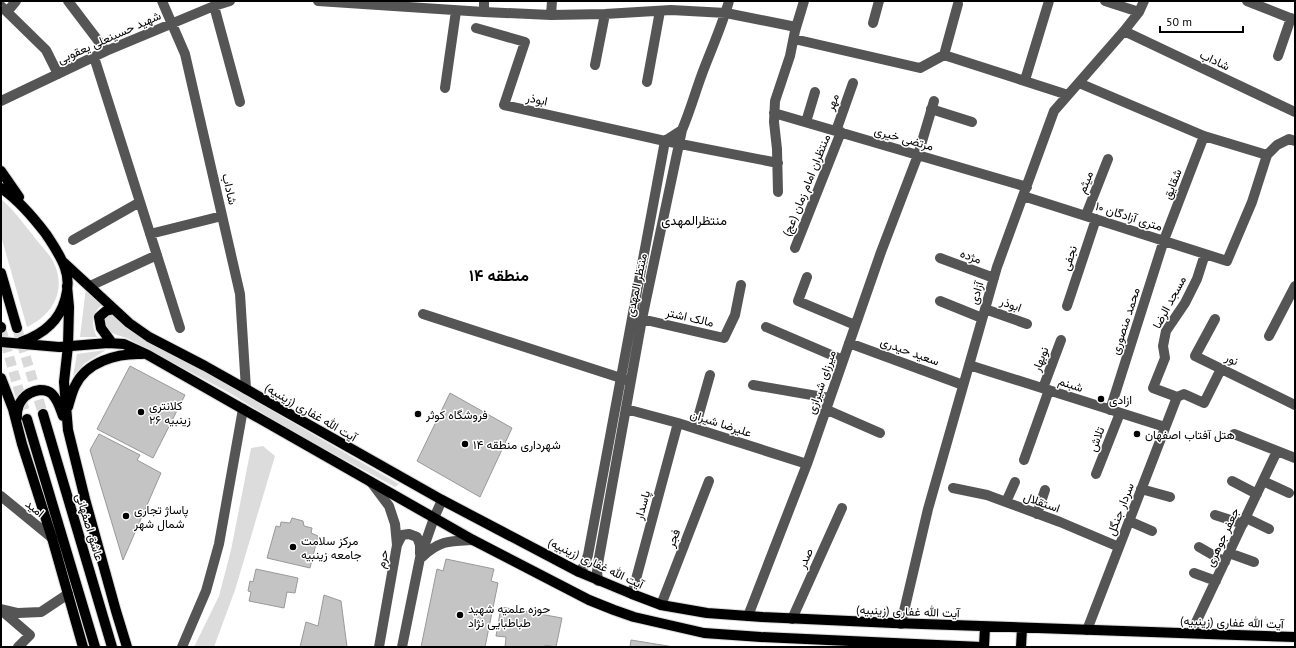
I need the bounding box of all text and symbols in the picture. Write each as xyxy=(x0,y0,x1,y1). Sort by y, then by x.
street label: شهید حسینعلی یعقوبی xyxy=(55,7,164,68)
scale bar xyxy=(1160,8,1243,34)
text: 50 m xyxy=(1166,14,1192,29)
street label: شاداب xyxy=(1197,47,1233,73)
street label: ابوذر xyxy=(524,89,549,110)
street label: مهر xyxy=(822,91,843,114)
street label: مرتضی خیری xyxy=(872,122,935,155)
street label: منتظران امام زمان (عج) xyxy=(779,132,835,239)
street label: شقایق xyxy=(1159,167,1186,202)
street label: میثم xyxy=(1074,169,1097,196)
street label: شاداب xyxy=(219,172,241,206)
street label: ۱۰ متری آزادگان xyxy=(1093,198,1165,235)
district label: منتظرالمهدی xyxy=(661,212,727,229)
street label: نجفی xyxy=(1058,244,1081,273)
street label: مژده xyxy=(958,245,984,268)
street label: منتظر المهدی xyxy=(622,252,651,318)
district label: منطقه ۱۴ xyxy=(469,265,529,285)
street label: مسجد الرضا xyxy=(1149,273,1190,331)
street label: آزادی xyxy=(966,279,988,306)
street label: محمد منصوری xyxy=(1107,286,1144,357)
street label: ابوذر xyxy=(997,293,1024,316)
street label: مالک اشتر xyxy=(663,304,715,331)
street label: سعید حیدری xyxy=(878,333,942,370)
street label: نوبهار xyxy=(1028,344,1053,375)
street label: میرزای شیرازی xyxy=(803,348,840,416)
street label: نور xyxy=(1222,349,1241,369)
street label: شبنم xyxy=(1056,373,1085,396)
street label: آیت الله غفاری (زینبیه) xyxy=(262,380,361,446)
place label: ازادی xyxy=(1109,392,1132,408)
marker: ازادی xyxy=(1096,394,1106,404)
place label: کلانتری ۲۶ زینبیه xyxy=(149,398,191,428)
street label: علیرضا شیران xyxy=(688,406,754,441)
marker: کلانتری ۲۶ زینبیه xyxy=(136,407,146,417)
place label: فروشگاه کوثر xyxy=(425,407,488,423)
marker: فروشگاه کوثر xyxy=(413,409,423,419)
street label: تلاش xyxy=(1084,424,1108,454)
place label: هتل آفتاب اصفهان xyxy=(1145,427,1235,443)
marker: هتل آفتاب اصفهان xyxy=(1132,429,1142,439)
place label: شهرداری منطقه ۱۴ xyxy=(473,437,561,453)
marker: شهرداری منطقه ۱۴ xyxy=(460,439,470,449)
street label: سردار جنگل xyxy=(1103,481,1138,538)
street label: پاسدار xyxy=(631,489,654,522)
street label: استقلال xyxy=(1021,489,1062,516)
street label: عاشق اصفهانی xyxy=(72,492,107,563)
street label: امید xyxy=(23,496,47,520)
place label: پاساژ تجاری شمال شهر xyxy=(133,502,189,532)
street label: جعفر جوهری xyxy=(1202,505,1243,569)
marker: پاساژ تجاری شمال شهر xyxy=(121,511,131,521)
street label: فجر xyxy=(662,527,684,551)
place label: مرکز سلامت جامعه زینبیه xyxy=(301,533,362,563)
street label: آیت الله غفاری (زینبیه) xyxy=(545,534,647,593)
marker: مرکز سلامت جامعه زینبیه xyxy=(288,542,298,552)
street label: صدر xyxy=(794,546,817,572)
street label: حرم xyxy=(373,548,392,570)
place label: حوزه علمیه شهید طباطبایی نژاد xyxy=(468,601,550,631)
street label: آیت الله غفاری (زینبیه) xyxy=(856,602,961,621)
marker: حوزه علمیه شهید طباطبایی نژاد xyxy=(455,610,465,620)
street label: آیت الله غفاری (زینبیه) xyxy=(1180,613,1285,632)

